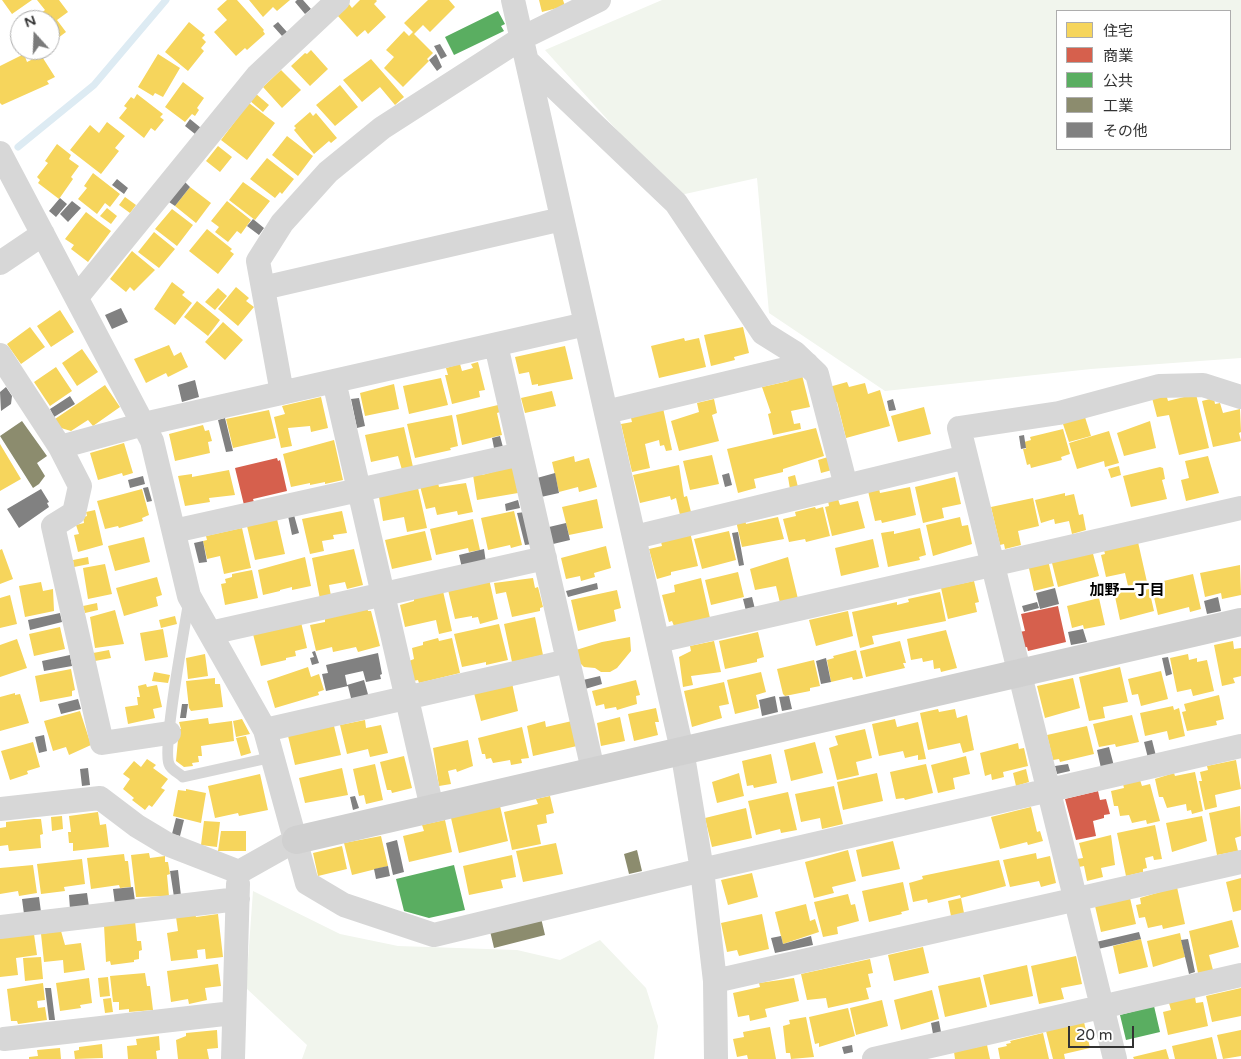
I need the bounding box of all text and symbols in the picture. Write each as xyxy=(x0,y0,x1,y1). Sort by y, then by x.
north arrow xyxy=(10,10,60,60)
legend xyxy=(1056,10,1231,150)
text: N xyxy=(22,11,38,31)
text: 住宅 xyxy=(1103,22,1133,40)
text: 商業 xyxy=(1103,47,1133,65)
text: 公共 xyxy=(1103,72,1133,90)
text: 工業 xyxy=(1103,97,1133,115)
text: その他 xyxy=(1103,122,1148,140)
district label: 加野一丁目 xyxy=(1090,582,1164,600)
scale bar xyxy=(1071,1016,1137,1048)
text: 20 m xyxy=(1076,1026,1113,1044)

